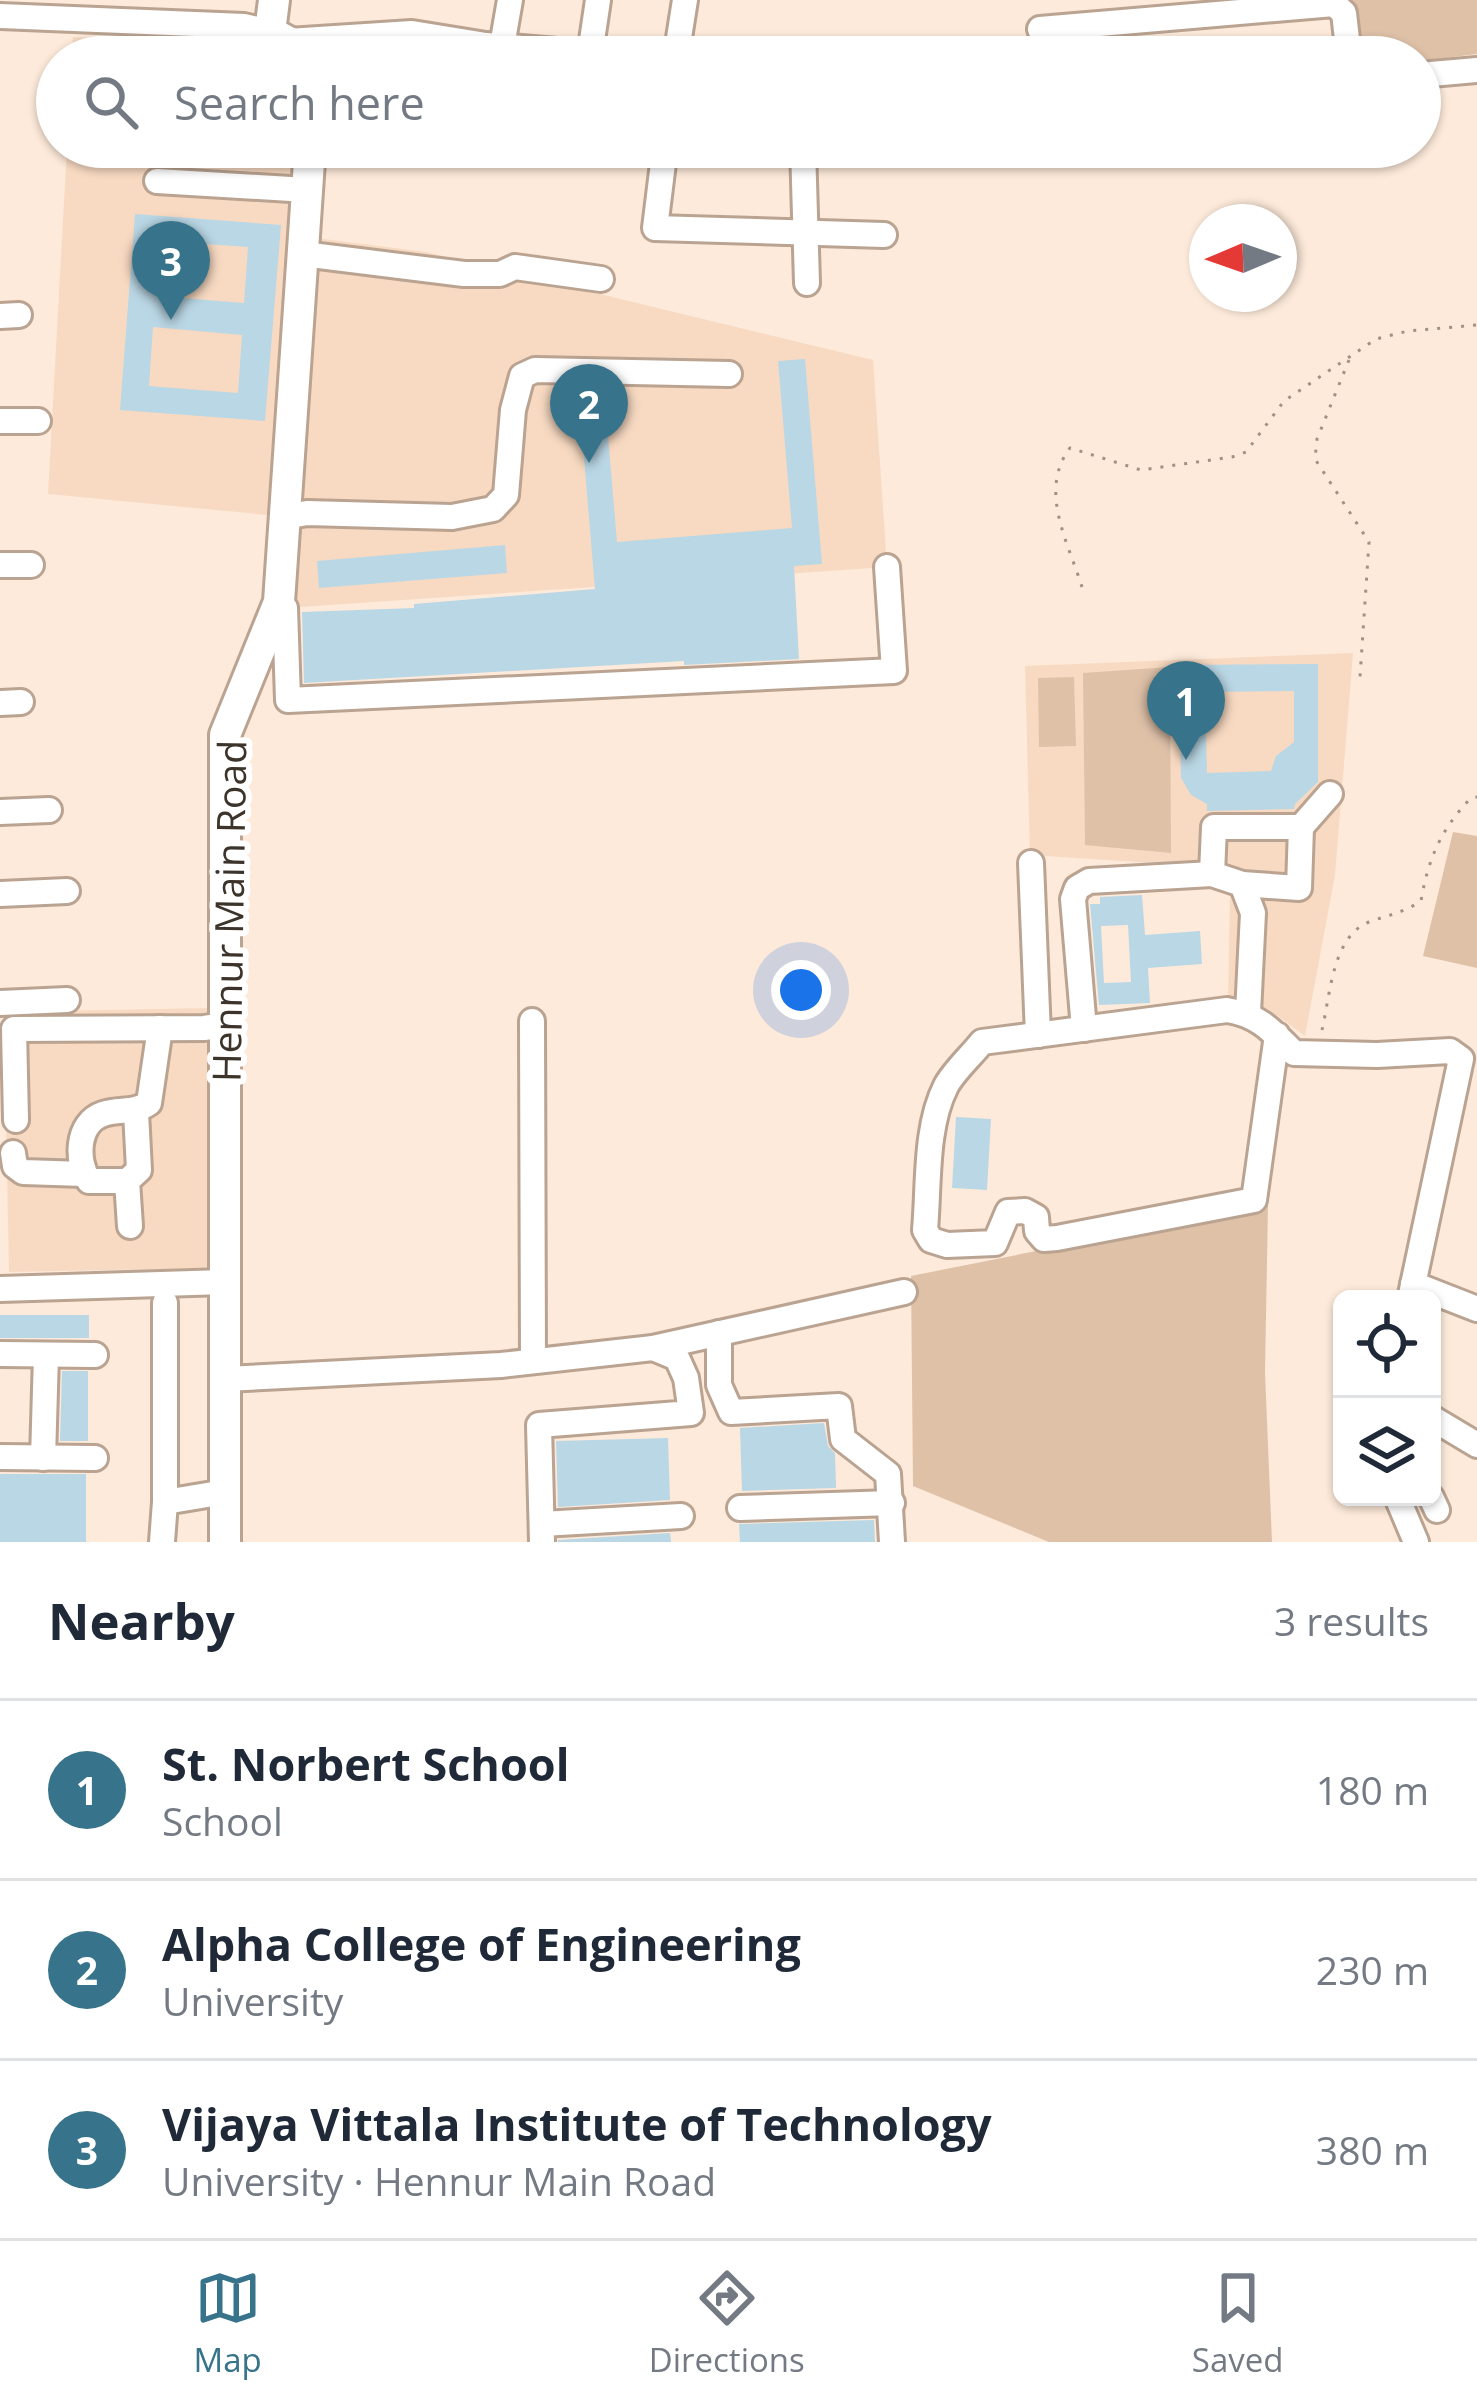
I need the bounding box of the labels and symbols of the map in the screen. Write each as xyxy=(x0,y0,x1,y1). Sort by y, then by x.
north arrow xyxy=(1189,204,1297,312)
pin: 3 xyxy=(132,221,210,320)
pin: 2 xyxy=(550,364,628,463)
pin: 1 xyxy=(1147,661,1225,760)
street label: Hennur Main Road xyxy=(199,739,257,1083)
your location xyxy=(771,960,831,1020)

